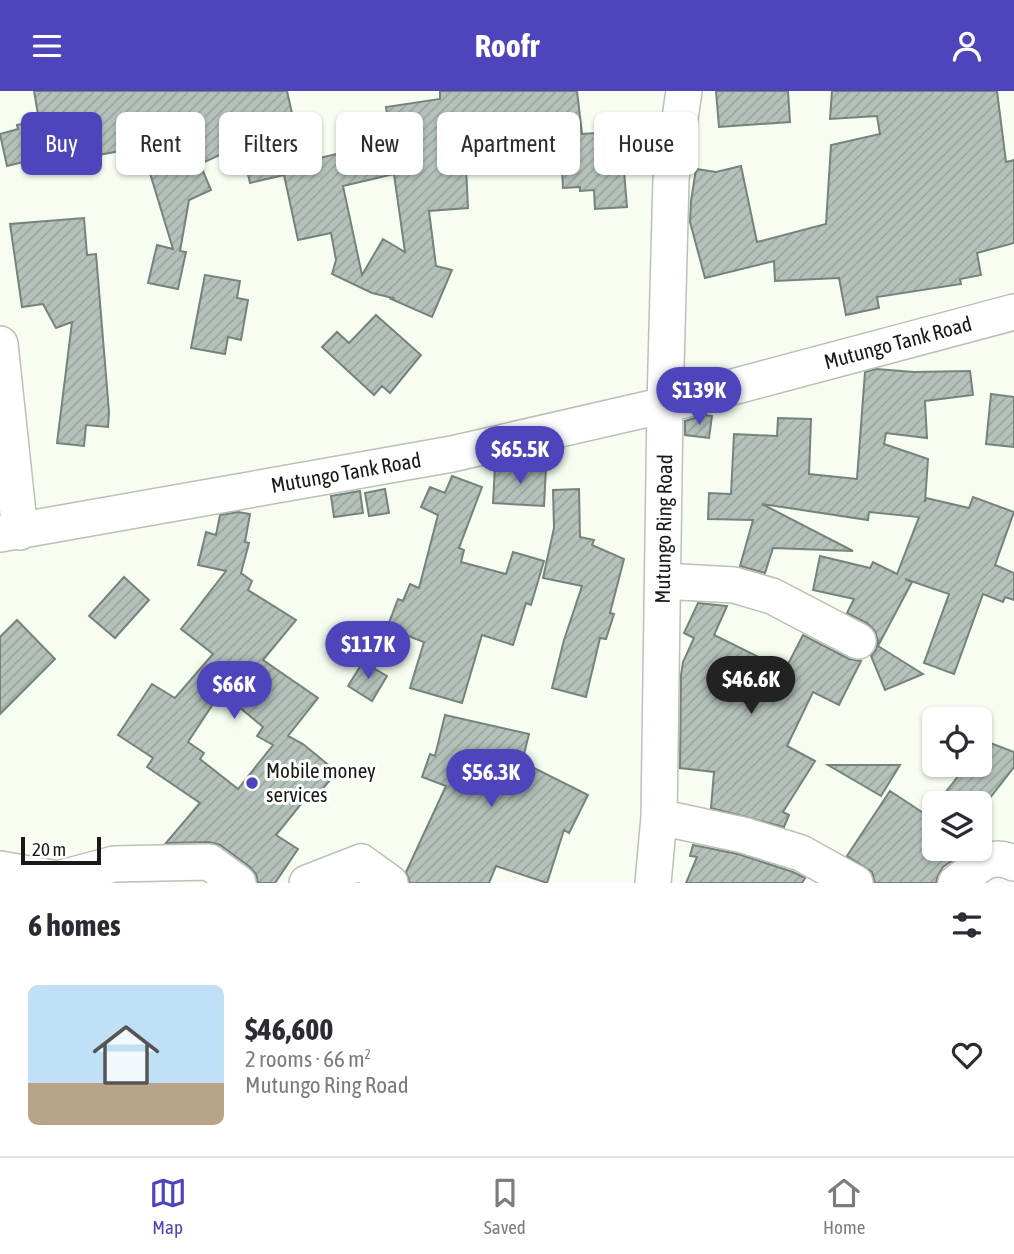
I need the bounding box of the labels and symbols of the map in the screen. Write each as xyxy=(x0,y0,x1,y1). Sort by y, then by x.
street label: Mutungo Tank Road xyxy=(821,311,974,373)
pin: $139K xyxy=(650,367,748,427)
pin: $65.5K xyxy=(463,427,577,486)
street label: Mutungo Tank Road xyxy=(269,447,423,497)
street label: Mutungo Ring Road xyxy=(650,454,676,604)
pin: $117K xyxy=(319,621,417,681)
pin: $46.6K xyxy=(694,657,808,716)
pin: $66K xyxy=(193,661,275,721)
pin: $56.3K xyxy=(434,749,548,809)
place label: Mobile money services xyxy=(266,758,376,806)
marker: Mobile money services xyxy=(244,775,260,791)
scale bar xyxy=(21,834,102,866)

